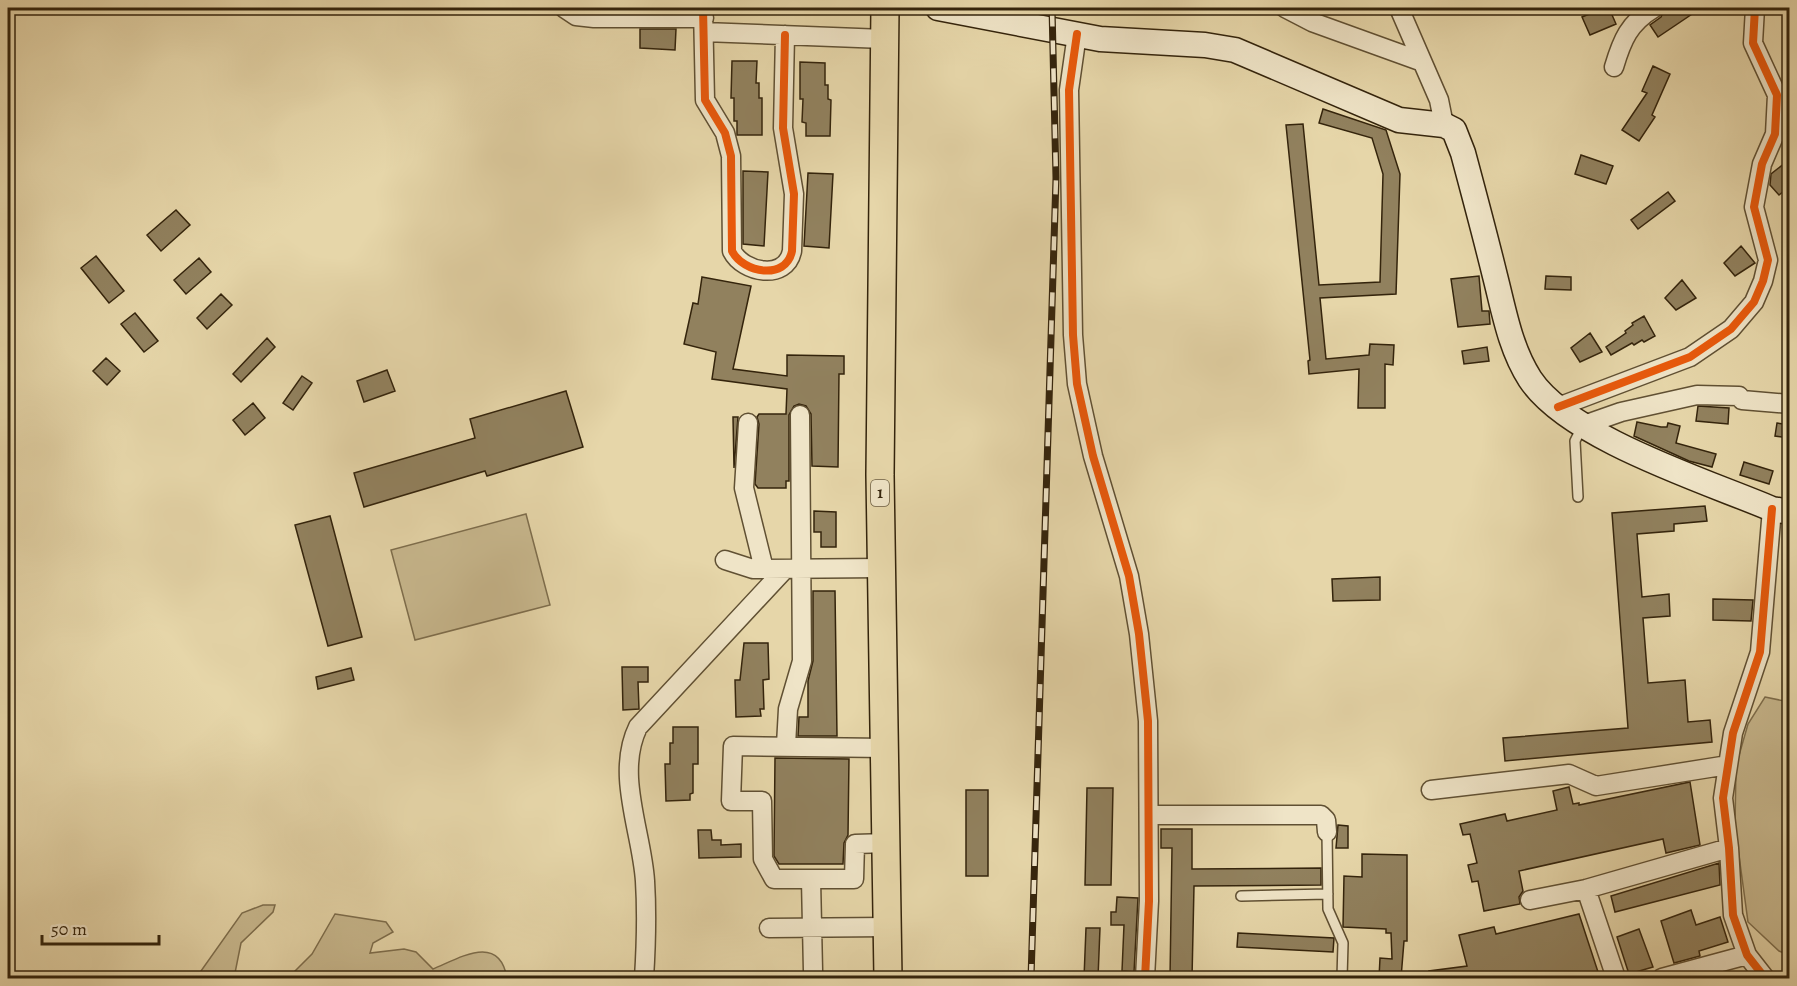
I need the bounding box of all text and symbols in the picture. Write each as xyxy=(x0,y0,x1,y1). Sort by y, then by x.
road number: 1 xyxy=(871,480,889,506)
scale bar xyxy=(42,908,159,946)
text: 50 m xyxy=(51,917,87,941)

